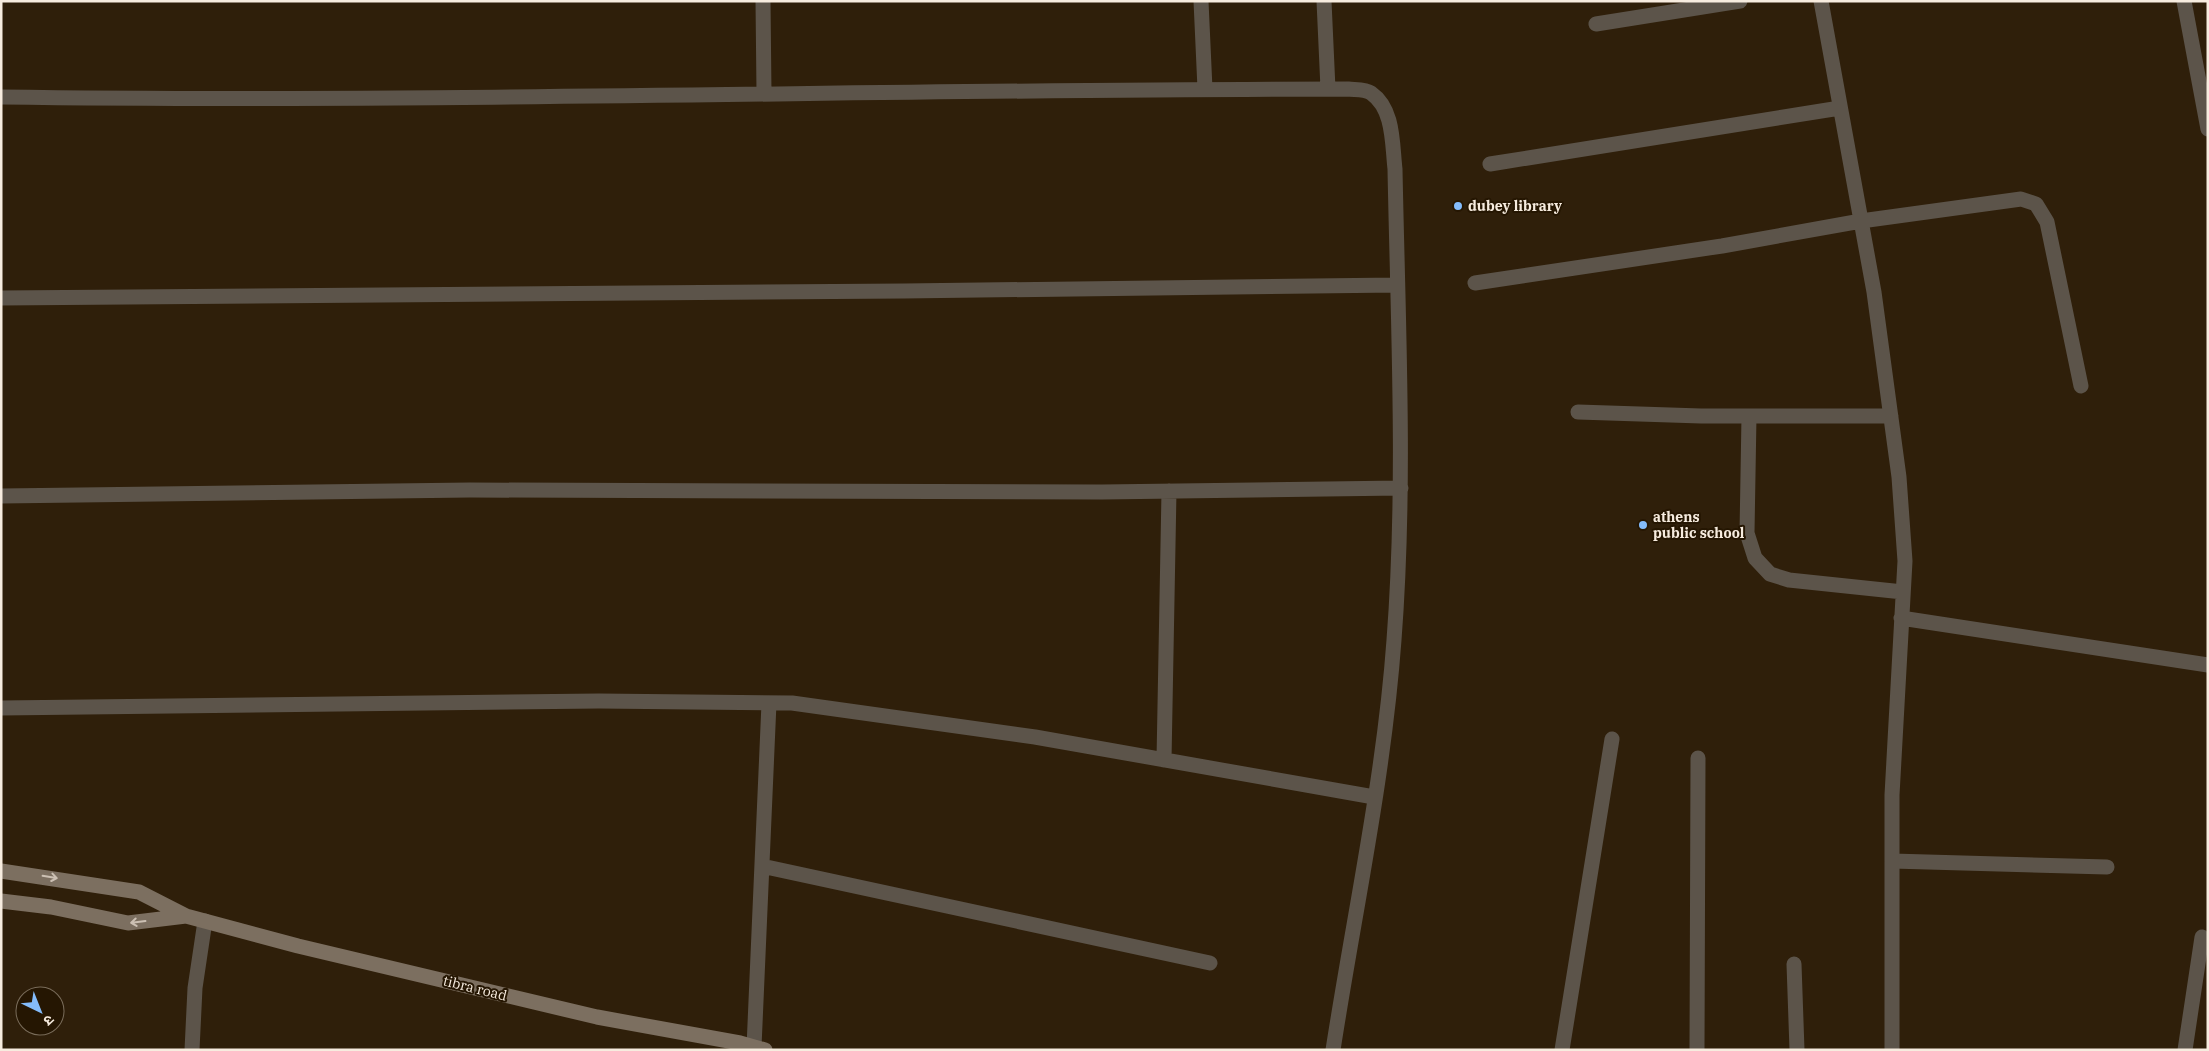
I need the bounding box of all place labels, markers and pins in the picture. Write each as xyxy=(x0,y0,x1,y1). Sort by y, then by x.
place label: dubey library xyxy=(1468,197,1562,215)
marker: dubey library xyxy=(1452,200,1464,212)
place label: athens public school xyxy=(1653,508,1745,542)
marker: athens public school xyxy=(1637,519,1649,531)

